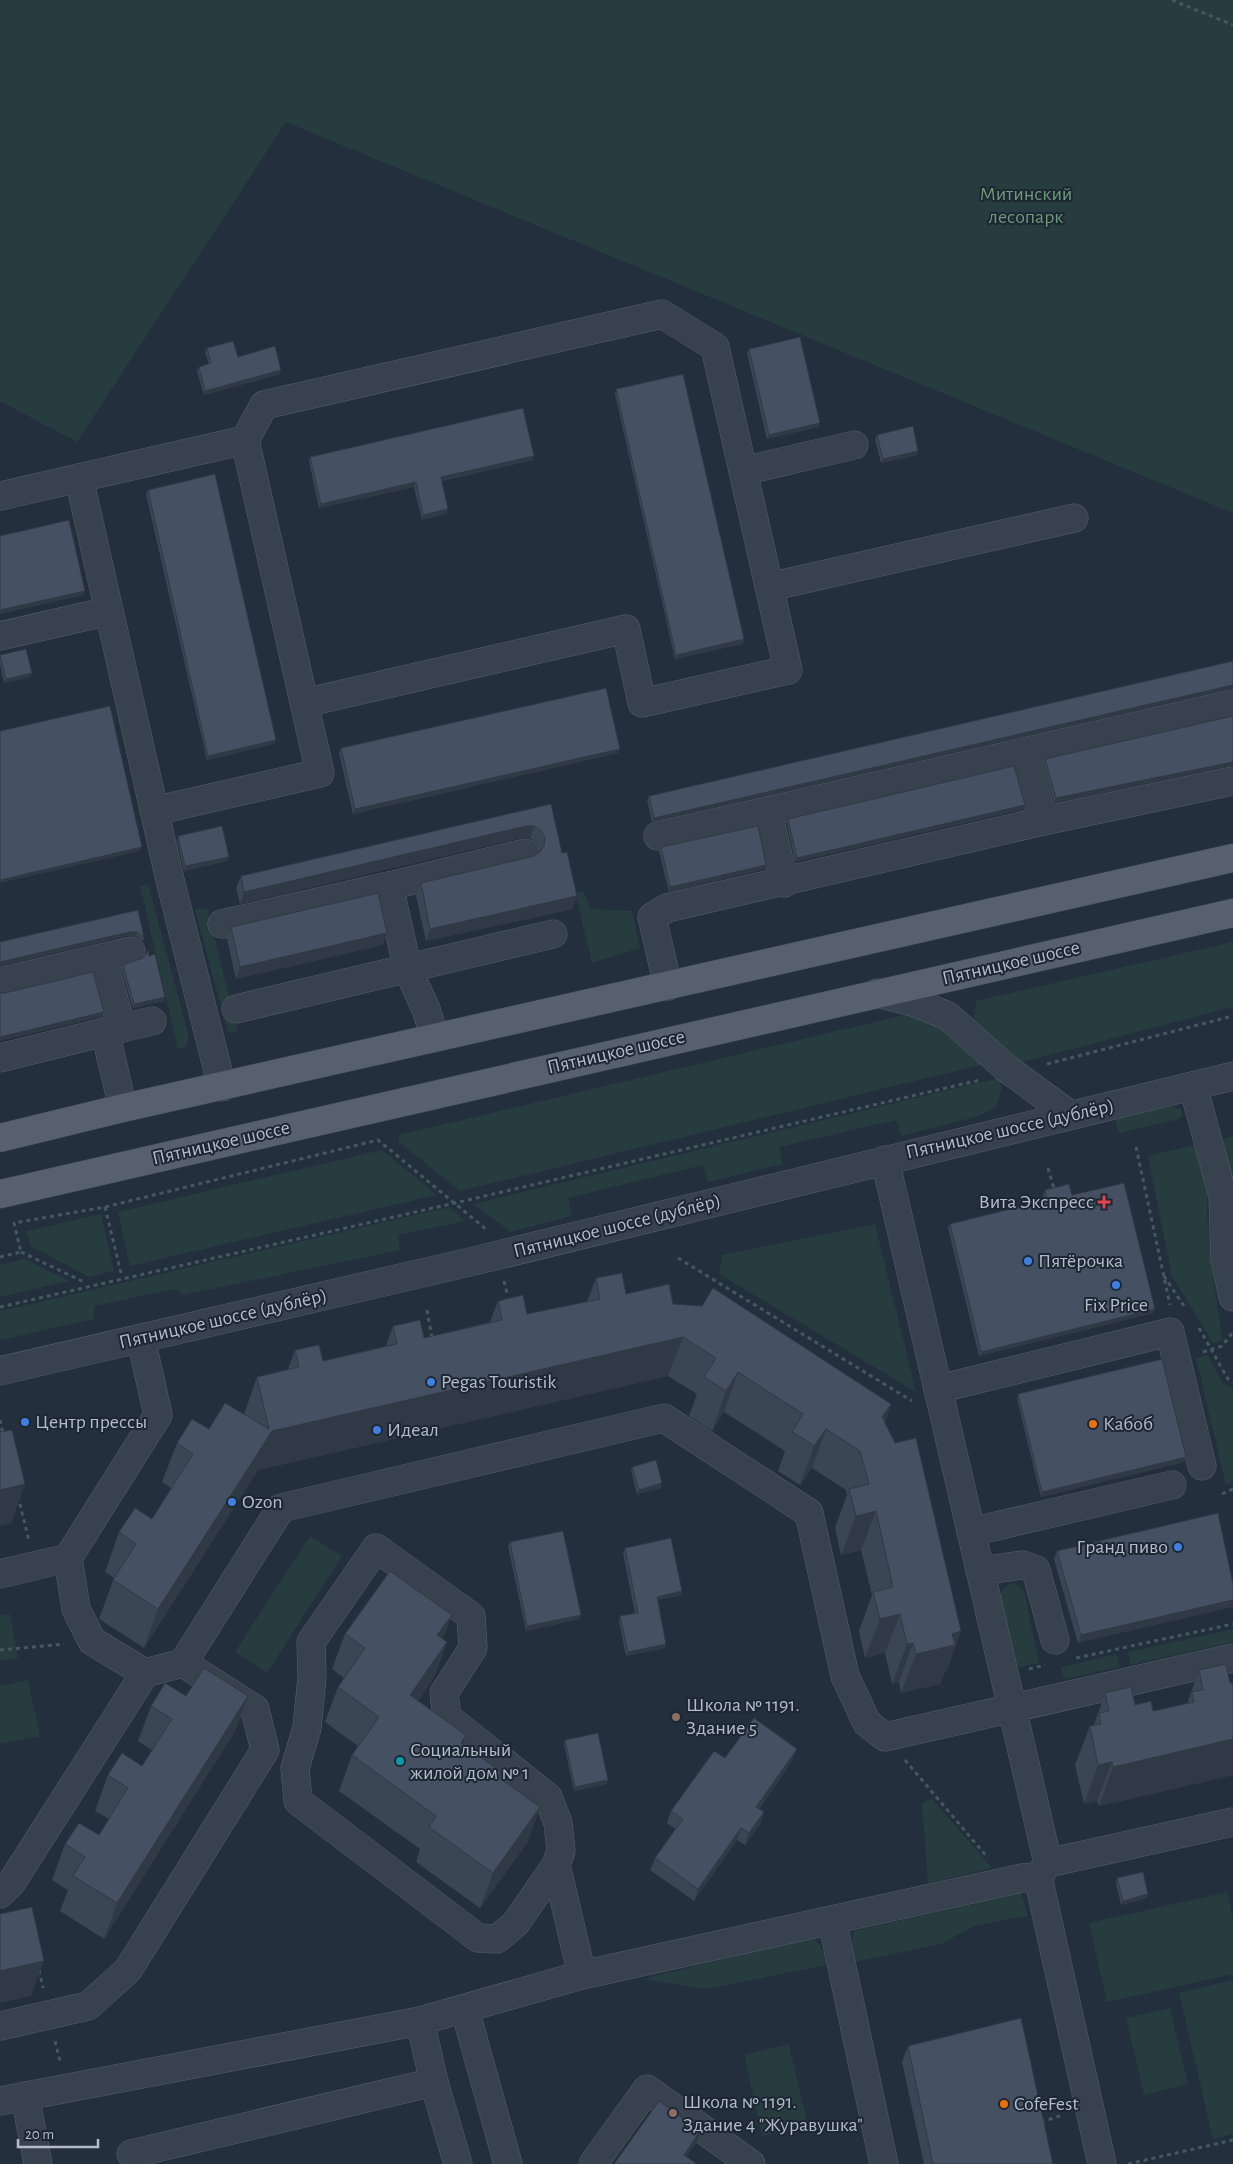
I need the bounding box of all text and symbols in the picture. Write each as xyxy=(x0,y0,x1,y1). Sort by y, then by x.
park label: Митинский лесопарк xyxy=(980,184,1072,227)
street label: Пятницкое шоссе xyxy=(940,937,1082,989)
street label: Пятницкое шоссе xyxy=(545,1026,687,1078)
street label: Пятницкое шоссе (дублёр) xyxy=(904,1095,1116,1163)
street label: Пятницкое шоссе xyxy=(150,1117,292,1169)
street label: Пятницкое шоссе (дублёр) xyxy=(511,1191,723,1261)
place label: Вита Экспресс xyxy=(979,1192,1094,1212)
marker: Вита Экспресс xyxy=(1098,1196,1110,1208)
place label: Пятёрочка xyxy=(1038,1251,1123,1271)
marker: Пятёрочка xyxy=(1022,1255,1034,1267)
marker: Fix Price xyxy=(1110,1279,1122,1291)
street label: Пятницкое шоссе (дублёр) xyxy=(117,1285,329,1353)
place label: Fix Price xyxy=(1084,1295,1148,1315)
place label: Pegas Touristik xyxy=(441,1372,556,1392)
marker: Pegas Touristik xyxy=(425,1376,437,1388)
place label: Центр прессы xyxy=(35,1412,147,1432)
place label: Кабоб xyxy=(1103,1414,1153,1434)
marker: Центр прессы xyxy=(19,1416,31,1428)
marker: Кабоб xyxy=(1087,1418,1099,1430)
place label: Идеал xyxy=(387,1420,439,1440)
marker: Идеал xyxy=(371,1424,383,1436)
place label: Ozon xyxy=(242,1492,283,1512)
marker: Ozon xyxy=(226,1496,238,1508)
place label: Гранд пиво xyxy=(1076,1537,1168,1557)
marker: Гранд пиво xyxy=(1172,1541,1184,1553)
place label: Школа № 1191. Здание 5 xyxy=(686,1695,800,1738)
marker: Школа № 1191. Здание 5 xyxy=(670,1711,682,1723)
place label: Социальный жилой дом № 1 xyxy=(410,1740,529,1783)
marker: Социальный жилой дом № 1 xyxy=(394,1755,406,1767)
place label: Школа № 1191. Здание 4 "Журавушка" xyxy=(683,2092,863,2135)
place label: CofeFest xyxy=(1014,2094,1079,2114)
marker: CofeFest xyxy=(998,2098,1010,2110)
marker: Школа № 1191. Здание 4 "Журавушка" xyxy=(667,2107,679,2119)
scale bar xyxy=(18,2116,98,2148)
text: 20 m xyxy=(25,2127,54,2142)

